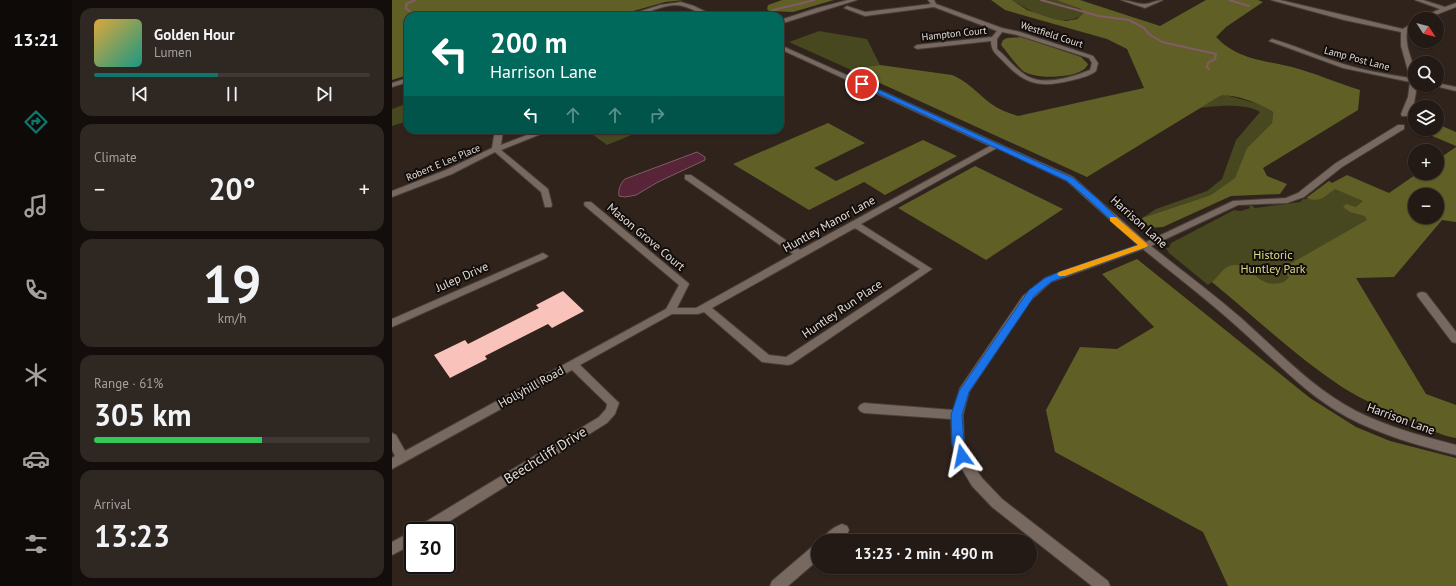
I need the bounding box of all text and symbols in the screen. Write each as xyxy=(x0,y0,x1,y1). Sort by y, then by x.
north arrow xyxy=(1408,12,1444,48)
map controls xyxy=(1408,12,1444,224)
street label: Westfield Court xyxy=(1019,18,1085,51)
text: 200 m xyxy=(490,24,567,61)
street label: Hampton Court xyxy=(921,24,988,43)
text: Golden Hour xyxy=(154,25,234,44)
text: 13:21 xyxy=(13,28,59,51)
icon: left xyxy=(424,28,476,80)
street label: Lamp Post Lane xyxy=(1323,43,1391,73)
text: Lumen xyxy=(154,44,192,61)
button: search xyxy=(1408,56,1444,92)
text: Harrison Lane xyxy=(490,60,597,83)
pin xyxy=(845,67,879,101)
icon: arrive xyxy=(851,73,873,95)
icon: previous xyxy=(129,83,151,105)
icon: pause xyxy=(221,83,243,105)
icon: next xyxy=(313,83,335,105)
button: layers xyxy=(1408,100,1444,136)
icon: left xyxy=(520,104,542,126)
icon: ahead xyxy=(562,104,584,126)
icon: ahead xyxy=(604,104,626,126)
icon: right xyxy=(646,104,668,126)
icon: directions xyxy=(22,108,50,136)
street label: Robert E Lee Place xyxy=(404,141,482,184)
button: + xyxy=(1408,144,1444,180)
text: Climate xyxy=(94,149,137,166)
text: 20° xyxy=(208,169,256,208)
text: − xyxy=(94,175,105,203)
text: + xyxy=(359,175,370,203)
button: − xyxy=(1408,188,1444,224)
icon: music xyxy=(22,192,50,220)
street label: Huntley Manor Lane xyxy=(780,192,878,255)
street label: Harrison Lane xyxy=(1108,192,1171,251)
street label: Mason Grove Court xyxy=(604,200,688,274)
park label: Historic Huntley Park xyxy=(1241,247,1306,276)
text: 19 xyxy=(203,250,261,317)
street label: Julep Drive xyxy=(432,258,490,295)
icon: phone xyxy=(22,276,50,304)
street label: Huntley Run Place xyxy=(799,276,885,341)
text: km/h xyxy=(218,310,246,327)
icon: climate xyxy=(22,361,50,389)
street label: Hollyhill Road xyxy=(495,362,566,411)
text: Range · 61% xyxy=(94,375,163,392)
text: 305 km xyxy=(94,395,192,434)
street label: Harrison Lane xyxy=(1365,399,1437,438)
street label: Beechcliff Drive xyxy=(500,422,590,488)
position arrow xyxy=(941,435,983,477)
icon: car xyxy=(22,445,50,473)
text: Arrival xyxy=(94,496,130,513)
text: 13:23 xyxy=(94,516,170,555)
speed limit sign: 30 xyxy=(404,522,456,574)
icon: filters xyxy=(22,530,50,558)
text: 13:23 · 2 min · 490 m xyxy=(855,544,993,563)

